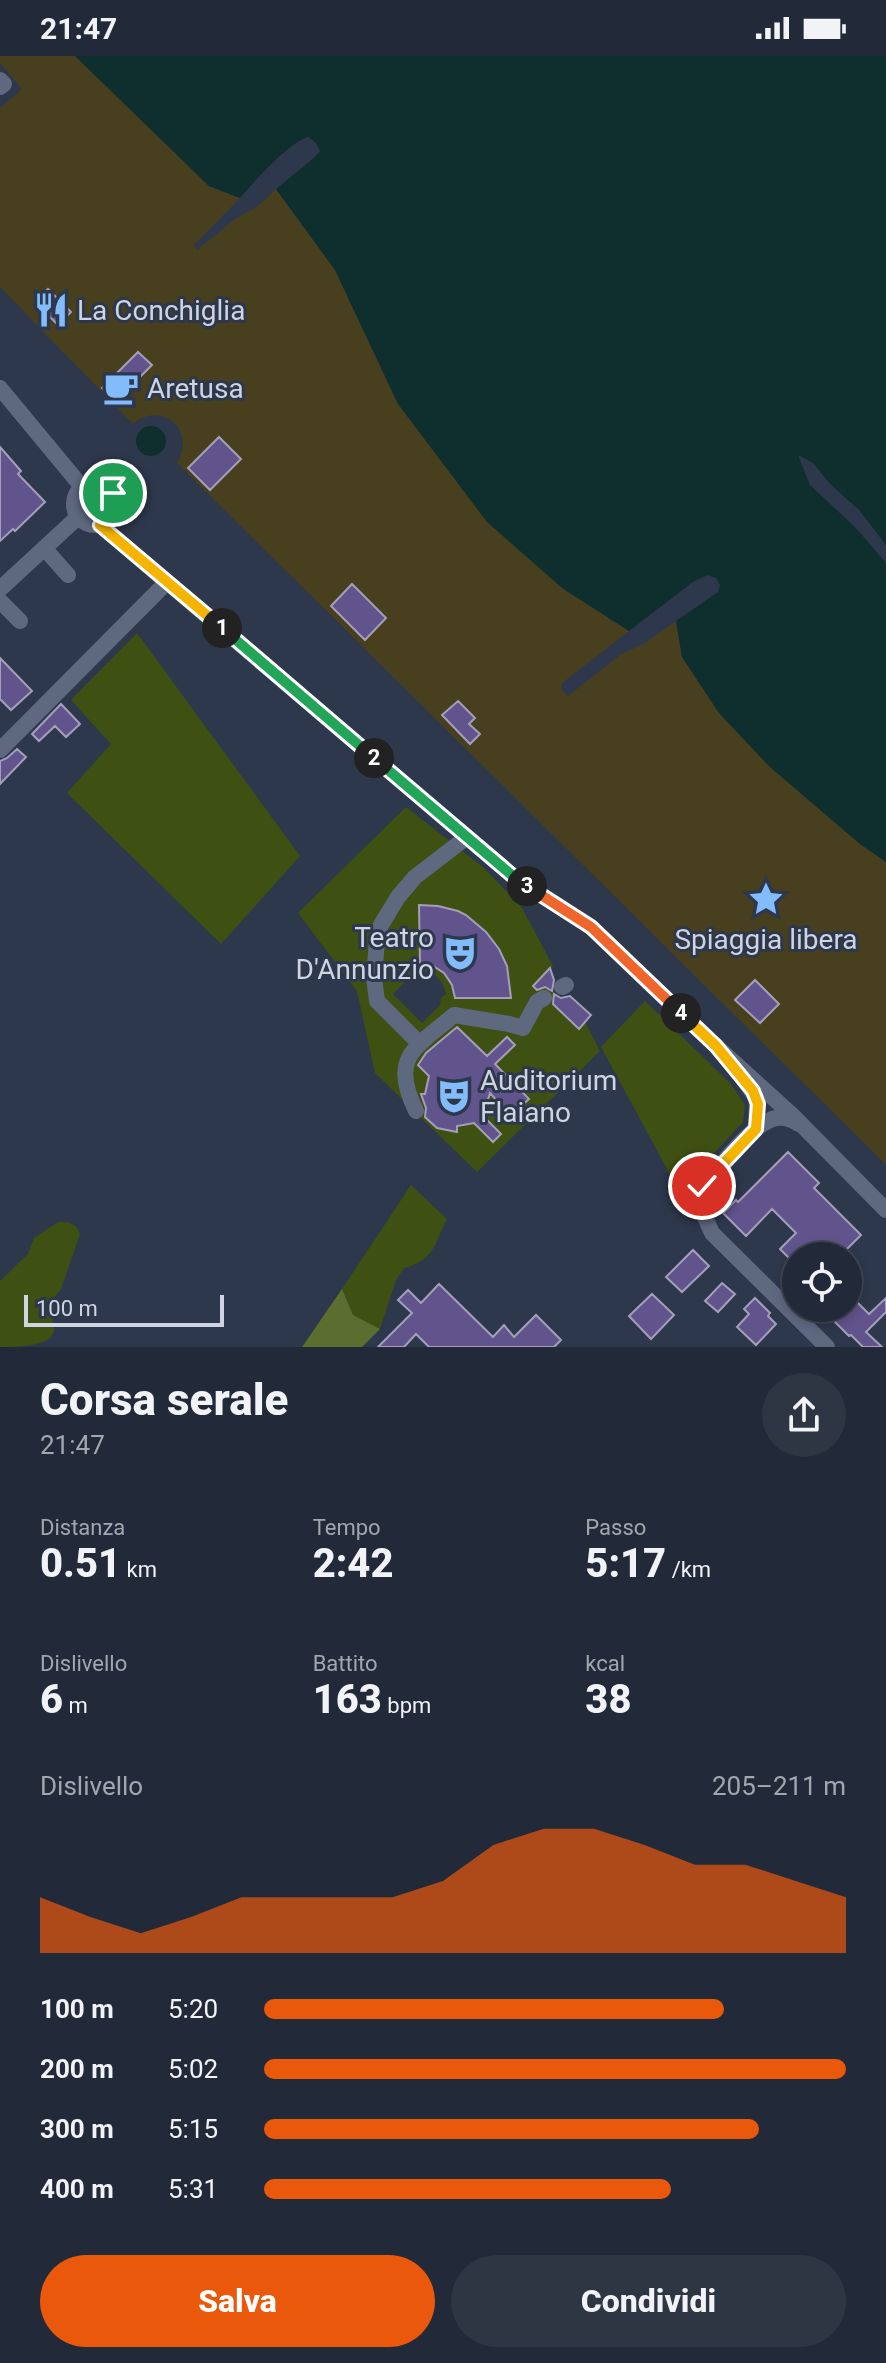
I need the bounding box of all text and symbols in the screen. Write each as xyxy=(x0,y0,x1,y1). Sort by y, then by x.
text: 21:47 xyxy=(40,11,117,46)
restaurant icon: La Conchiglia xyxy=(32,291,70,329)
place label: La Conchiglia xyxy=(77,294,245,327)
cafe icon: Aretusa xyxy=(102,369,140,407)
place label: Aretusa xyxy=(147,372,244,405)
pin xyxy=(79,459,147,527)
icon: arrive xyxy=(91,471,135,515)
pin: 1 xyxy=(202,608,242,648)
text: 1 xyxy=(216,615,228,640)
pin: 2 xyxy=(354,738,394,778)
text: 2 xyxy=(368,745,380,770)
pin: 3 xyxy=(507,866,547,906)
text: 3 xyxy=(521,873,533,898)
place icon: Spiaggia libera xyxy=(747,880,785,918)
place label: Teatro D'Annunzio xyxy=(296,921,434,986)
place label: Spiaggia libera xyxy=(674,923,858,956)
theatre icon: Teatro D'Annunzio xyxy=(441,934,479,972)
pin: 4 xyxy=(661,993,701,1033)
text: 4 xyxy=(675,1000,687,1025)
place label: Auditorium Flaiano xyxy=(480,1064,617,1129)
theatre icon: Auditorium Flaiano xyxy=(435,1077,473,1115)
pin xyxy=(668,1152,736,1220)
icon: check xyxy=(680,1164,724,1208)
map controls xyxy=(782,1242,862,1322)
button: locate xyxy=(782,1242,862,1322)
scale bar xyxy=(24,1291,224,1327)
text: 100 m xyxy=(36,1296,98,1321)
button: share xyxy=(762,1373,846,1457)
text: Corsa serale xyxy=(40,1374,288,1426)
text: 21:47 xyxy=(40,1430,105,1460)
text: Distanza xyxy=(40,1515,125,1540)
text: Tempo xyxy=(313,1515,381,1540)
text: Passo xyxy=(585,1515,646,1540)
text: 0.51 xyxy=(40,1540,121,1587)
text: 2:42 xyxy=(313,1540,394,1587)
text: 5:17 xyxy=(585,1540,666,1587)
text: km xyxy=(121,1557,157,1582)
text: /km xyxy=(666,1557,711,1582)
text: Dislivello xyxy=(40,1651,127,1676)
text: Battito xyxy=(313,1651,378,1676)
text: kcal xyxy=(585,1651,625,1676)
text: 6 xyxy=(40,1676,63,1723)
text: 163 xyxy=(313,1676,382,1723)
text: 38 xyxy=(585,1676,631,1723)
text: m xyxy=(63,1693,88,1718)
text: bpm xyxy=(382,1693,431,1718)
text: Dislivello xyxy=(40,1771,143,1801)
text: 205–211 m xyxy=(712,1771,846,1801)
text: 100 m xyxy=(40,1994,114,2024)
text: 5:20 xyxy=(168,1994,218,2024)
text: 200 m xyxy=(40,2054,114,2084)
text: 5:02 xyxy=(168,2054,218,2084)
text: 300 m xyxy=(40,2114,114,2144)
text: 5:15 xyxy=(168,2114,218,2144)
text: 400 m xyxy=(40,2174,114,2204)
text: 5:31 xyxy=(168,2174,218,2204)
button: Salva xyxy=(40,2255,435,2347)
button: Condividi xyxy=(451,2255,846,2347)

